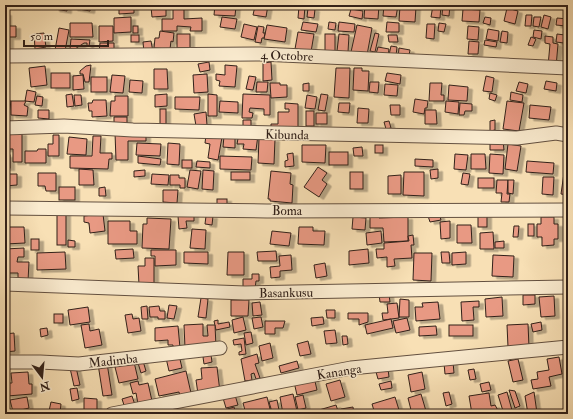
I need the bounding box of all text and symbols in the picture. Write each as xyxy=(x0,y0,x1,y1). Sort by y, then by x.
scale bar xyxy=(24,22,108,48)
text: 50 m xyxy=(30,29,54,44)
street label: 4 Octobre xyxy=(260,47,314,65)
street label: Kibunda xyxy=(265,127,310,143)
street label: Boma xyxy=(272,203,303,219)
street label: Basankusu xyxy=(259,285,314,301)
street label: Madimba xyxy=(88,350,139,372)
north arrow xyxy=(22,357,62,397)
street label: Kananga xyxy=(316,360,363,383)
text: N xyxy=(37,378,52,394)

